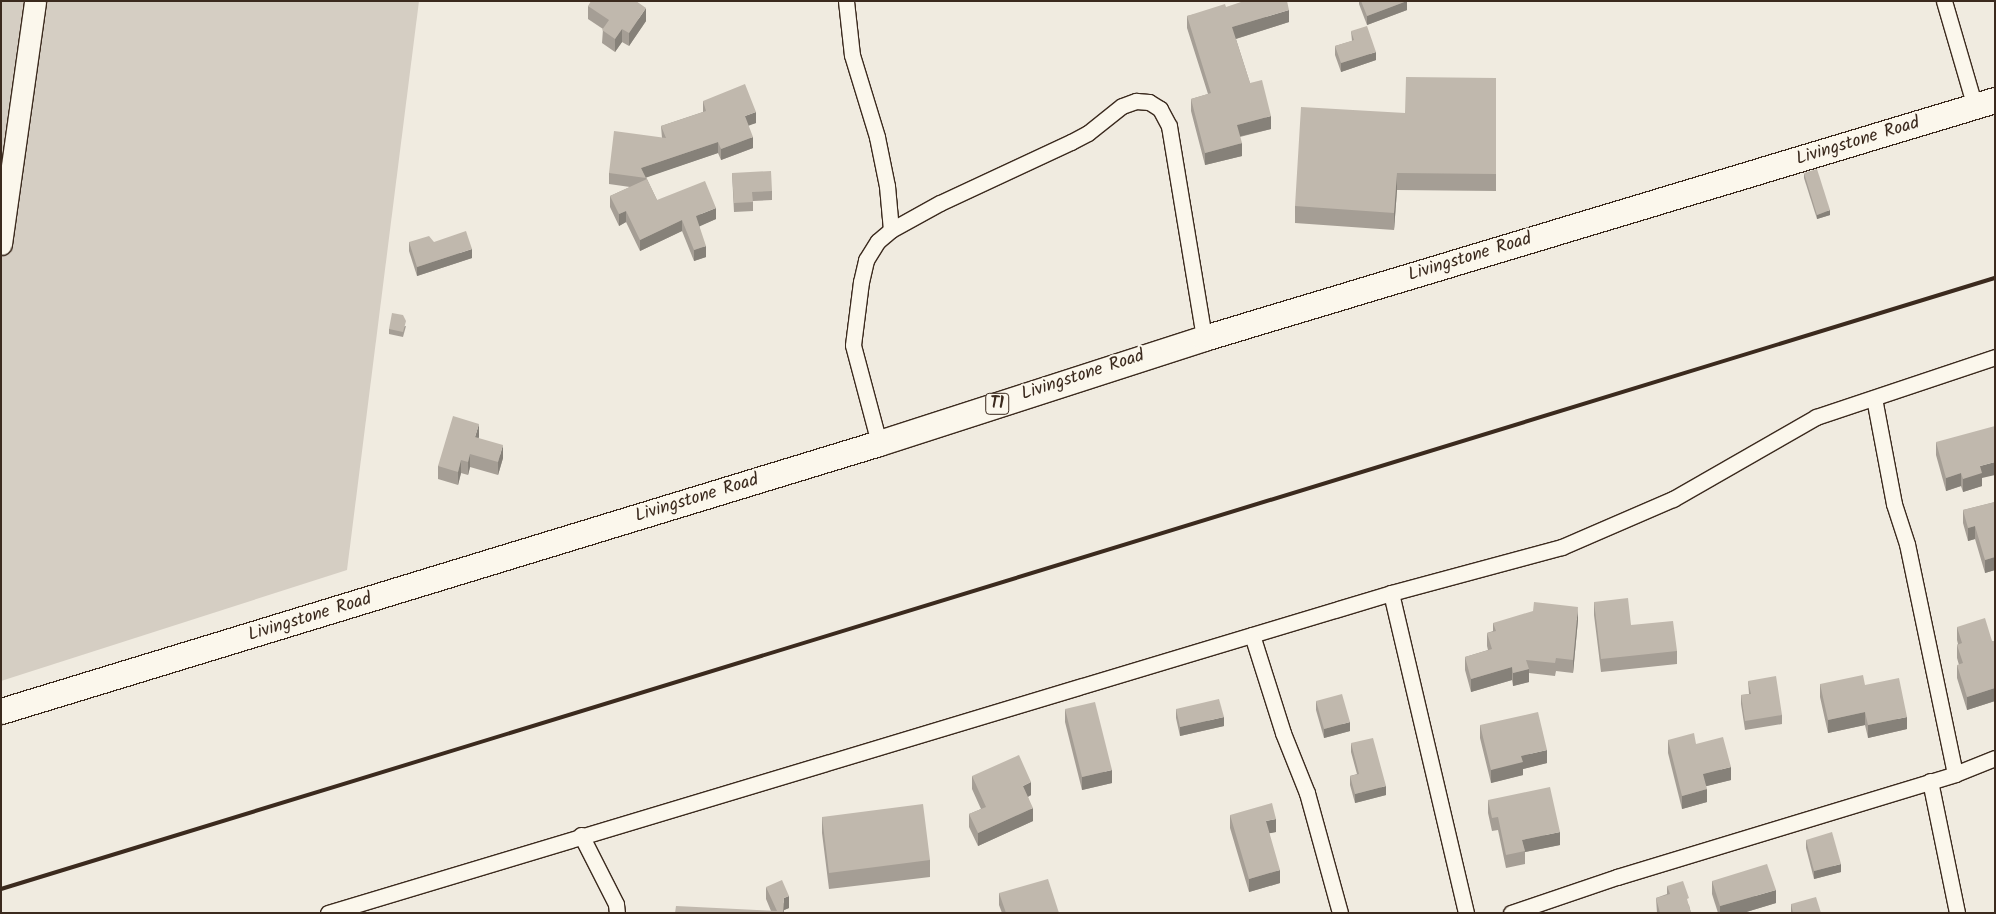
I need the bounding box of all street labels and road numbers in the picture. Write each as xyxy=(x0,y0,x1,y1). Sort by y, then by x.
street label: Livingstone Road xyxy=(1794,113,1922,171)
street label: Livingstone Road xyxy=(1406,229,1534,287)
street label: Livingstone Road xyxy=(1019,346,1147,406)
road number: T1 xyxy=(984,390,1010,418)
street label: Livingstone Road xyxy=(633,470,761,528)
street label: Livingstone Road xyxy=(246,589,374,647)

